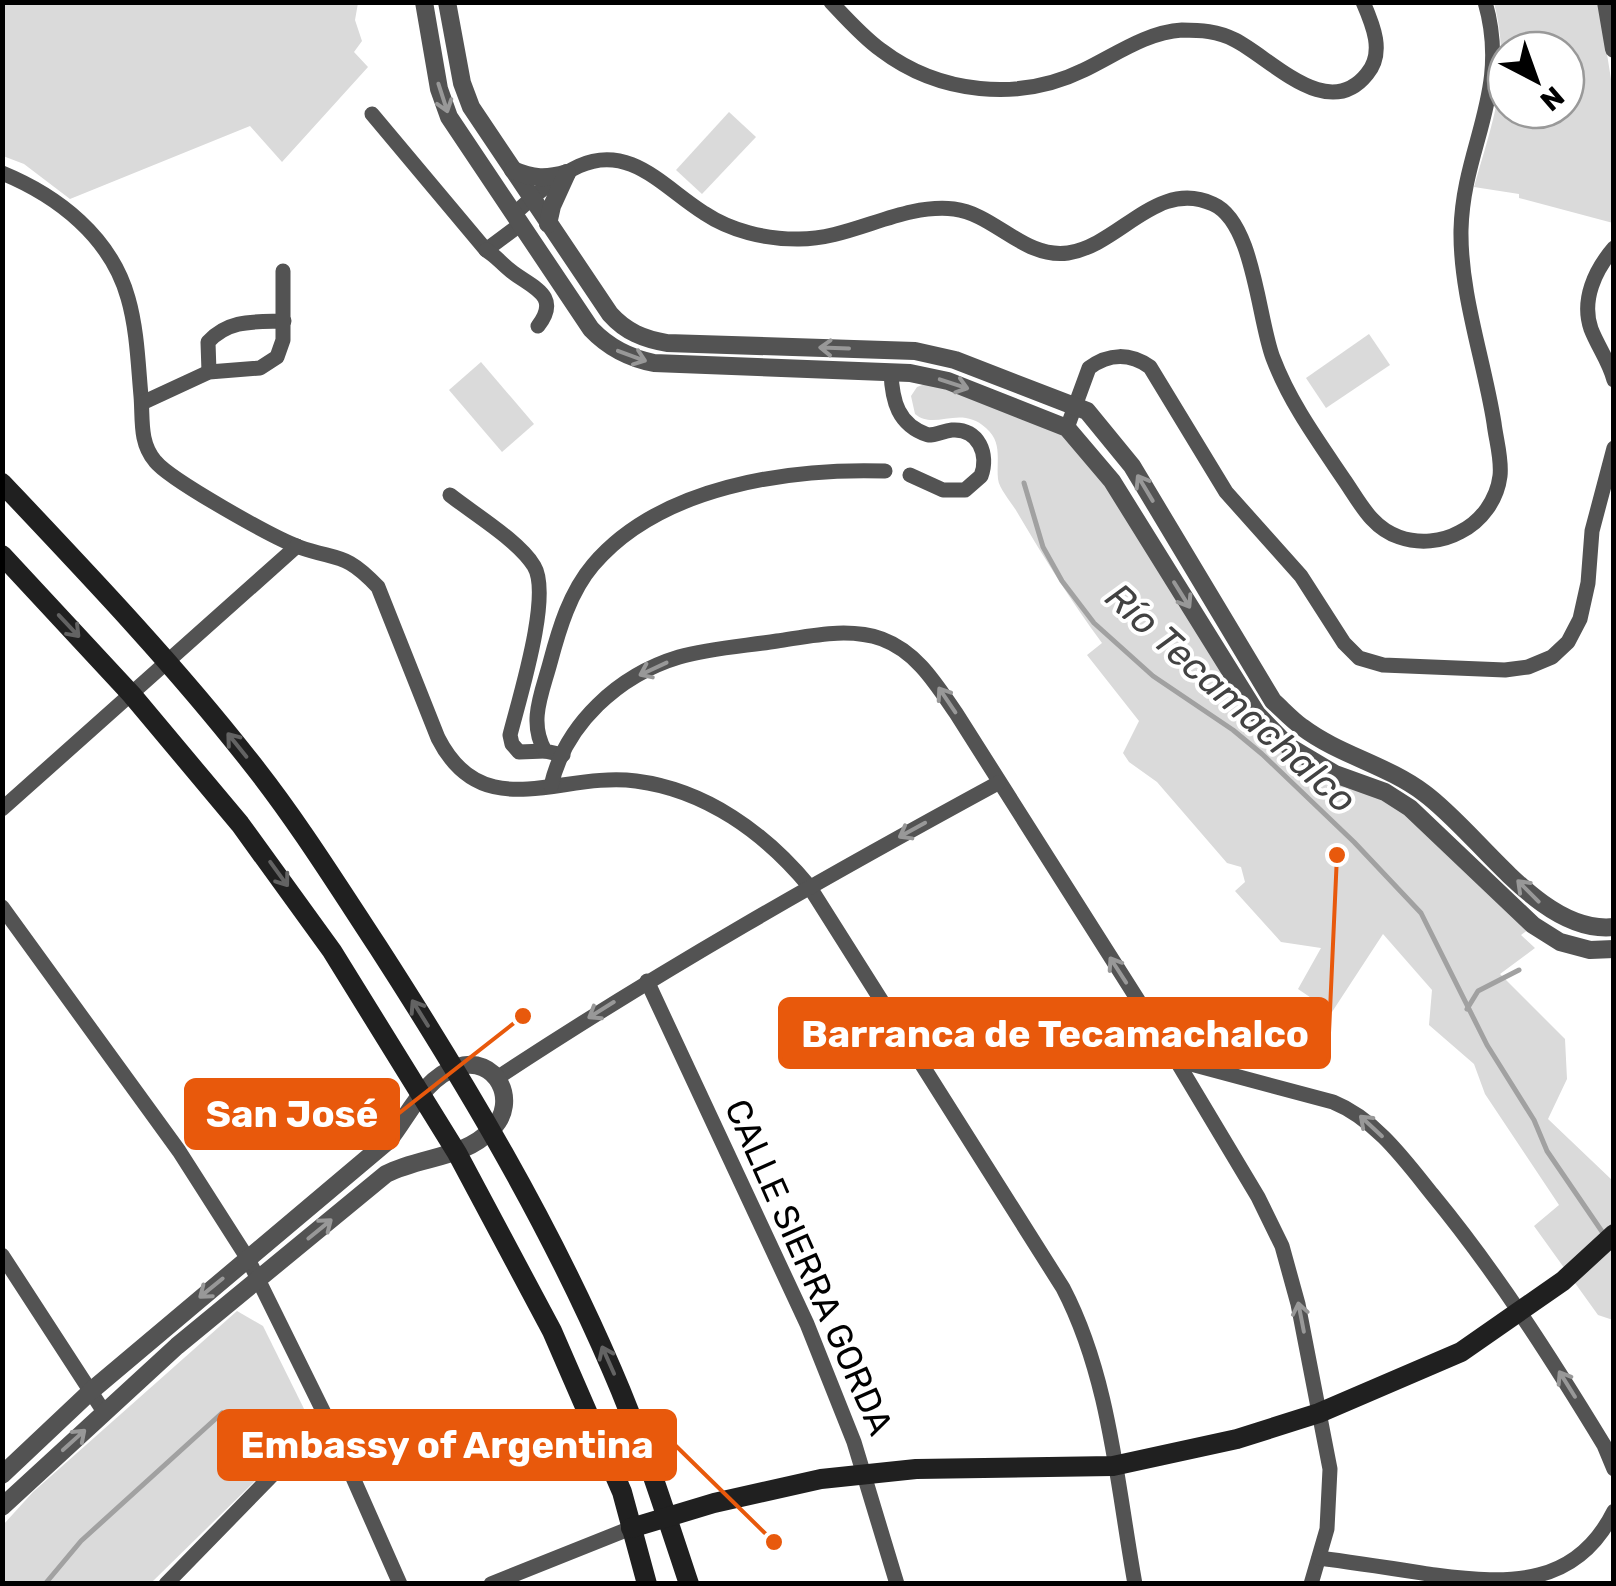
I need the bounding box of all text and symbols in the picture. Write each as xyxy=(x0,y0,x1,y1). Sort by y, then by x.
north arrow xyxy=(1486,30,1586,130)
text: N xyxy=(1534,79,1570,118)
one-way arrow xyxy=(435,81,453,113)
one-way arrow xyxy=(818,338,850,357)
one-way arrow xyxy=(616,348,647,366)
one-way arrow xyxy=(938,376,969,394)
one-way arrow xyxy=(1135,474,1155,503)
water label: Río Tecamachalco xyxy=(1096,573,1366,823)
one-way arrow xyxy=(1172,580,1193,609)
one-way arrow xyxy=(56,613,80,639)
one-way arrow xyxy=(639,660,669,679)
one-way arrow xyxy=(936,686,957,714)
one-way arrow xyxy=(226,732,248,758)
one-way arrow xyxy=(898,820,928,840)
one-way arrow xyxy=(268,860,289,887)
one-way arrow xyxy=(1516,880,1540,904)
one-way arrow xyxy=(1108,956,1129,985)
one-way arrow xyxy=(410,999,431,1028)
callout: Barranca de Tecamachalco xyxy=(780,999,1329,1067)
one-way arrow xyxy=(587,1000,616,1020)
text: Barranca de Tecamachalco xyxy=(801,1011,1309,1057)
callout: San José xyxy=(186,1080,398,1148)
text: San José xyxy=(206,1091,378,1137)
street label: CALLE SIERRA GORDA xyxy=(716,1093,902,1441)
one-way arrow xyxy=(1359,1114,1383,1138)
one-way arrow xyxy=(307,1218,333,1240)
one-way arrow xyxy=(198,1277,225,1298)
one-way arrow xyxy=(1290,1302,1309,1334)
one-way arrow xyxy=(597,1346,616,1376)
one-way arrow xyxy=(1556,1370,1577,1399)
callout: Embassy of Argentina xyxy=(219,1411,675,1479)
text: Embassy of Argentina xyxy=(240,1422,654,1468)
one-way arrow xyxy=(61,1429,86,1452)

